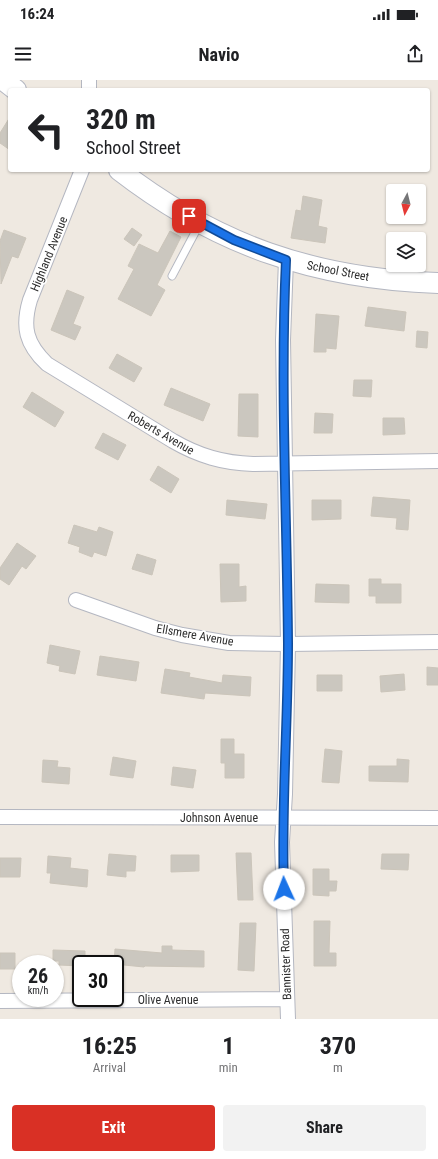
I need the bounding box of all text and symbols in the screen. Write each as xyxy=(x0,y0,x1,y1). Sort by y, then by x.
text: 16:24 xyxy=(20,5,54,23)
icon: menu xyxy=(12,43,34,65)
icon: share xyxy=(404,43,426,65)
text: Navio xyxy=(199,44,239,65)
text: 320 m xyxy=(86,103,156,136)
icon: left xyxy=(20,104,72,156)
text: School Street xyxy=(86,137,181,158)
north arrow xyxy=(386,184,426,224)
map controls xyxy=(386,184,426,272)
pin xyxy=(172,199,206,233)
icon: arrive xyxy=(178,205,200,227)
street label: Highland Avenue xyxy=(28,214,71,293)
button: layers xyxy=(386,232,426,272)
street label: School Street xyxy=(306,258,371,284)
street label: Roberts Avenue xyxy=(125,408,197,458)
street label: Ellsmere Avenue xyxy=(155,621,235,649)
street label: Johnson Avenue xyxy=(180,811,258,825)
position arrow xyxy=(263,868,305,910)
street label: Bannister Road xyxy=(278,928,294,1000)
speed limit sign: 30 xyxy=(72,955,124,1007)
text: 26 xyxy=(28,964,48,988)
text: km/h xyxy=(28,985,48,996)
street label: Olive Avenue xyxy=(138,993,199,1007)
text: 16:25 xyxy=(82,1032,137,1060)
text: 1 xyxy=(222,1032,234,1060)
text: 370 xyxy=(320,1032,356,1060)
text: Arrival xyxy=(93,1060,126,1075)
text: min xyxy=(219,1060,238,1075)
text: m xyxy=(333,1060,343,1075)
button: Exit xyxy=(12,1105,215,1151)
button: Share xyxy=(223,1105,426,1151)

